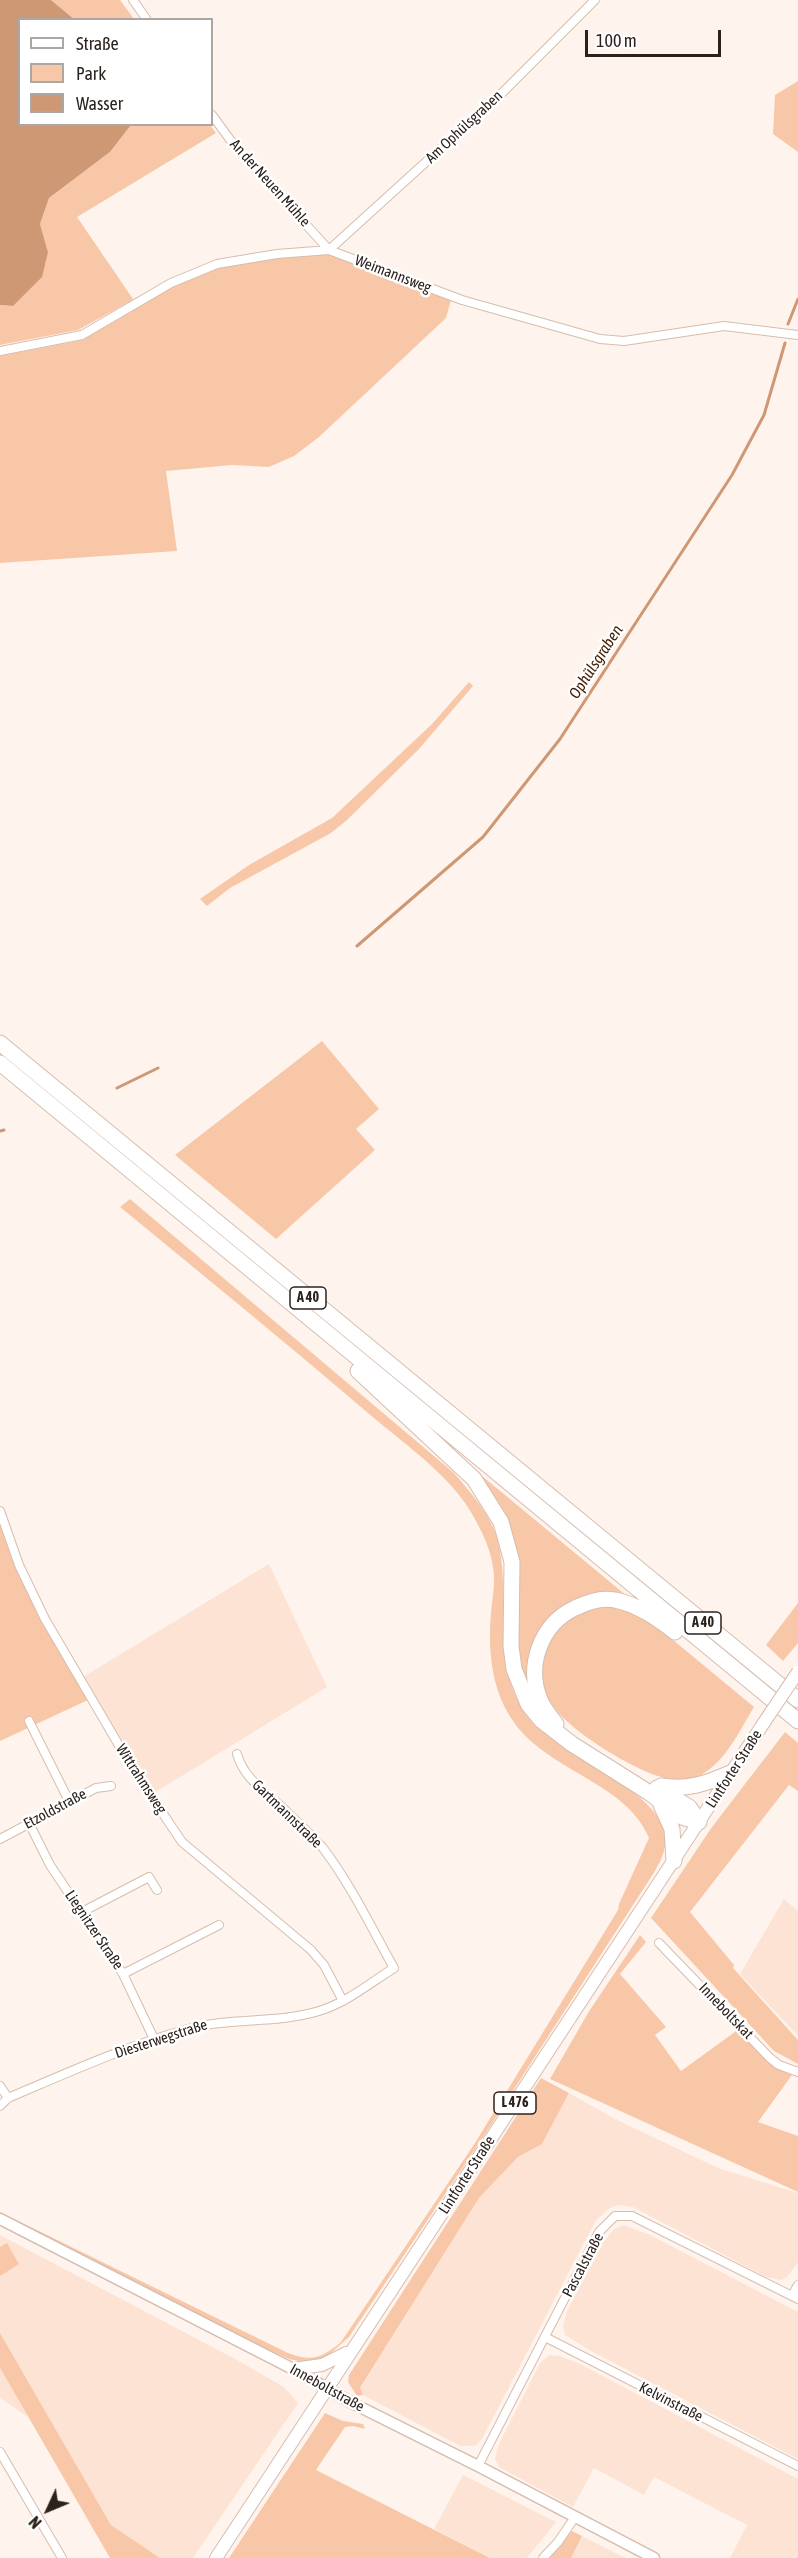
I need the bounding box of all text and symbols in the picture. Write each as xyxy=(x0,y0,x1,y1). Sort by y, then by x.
legend xyxy=(18,18,213,126)
scale bar xyxy=(588,18,724,56)
text: 100 m xyxy=(596,30,637,51)
text: Straße xyxy=(76,33,119,54)
text: Park xyxy=(76,63,106,84)
street label: Am Ophülsgraben xyxy=(422,87,506,167)
text: Wasser xyxy=(76,93,123,114)
street label: An der Neuen Mühle xyxy=(226,136,314,230)
street label: Weimannsweg xyxy=(352,251,434,297)
water label: Ophülsgraben xyxy=(565,621,627,703)
road number: A 40 xyxy=(290,1287,326,1309)
road number: A 40 xyxy=(685,1612,721,1634)
street label: Lintforter Straße xyxy=(702,1727,766,1811)
street label: Wittrahmsweg xyxy=(112,1741,170,1817)
street label: Gartmannstraße xyxy=(248,1776,326,1852)
street label: Etzoldstraße xyxy=(21,1785,89,1833)
street label: Liegnitzer Straße xyxy=(61,1887,127,1973)
street label: Inneboltskat xyxy=(695,1979,757,2043)
street label: Diesterwegstraße xyxy=(113,2016,209,2062)
road number: L 476 xyxy=(494,2092,536,2114)
street label: Lintforter Straße xyxy=(435,2133,499,2217)
street label: Pascalstraße xyxy=(559,2230,607,2300)
street label: Inneboltstraße xyxy=(287,2360,367,2416)
street label: Kelvinstraße xyxy=(636,2378,706,2426)
north arrow xyxy=(18,2480,78,2540)
text: N xyxy=(25,2513,45,2532)

